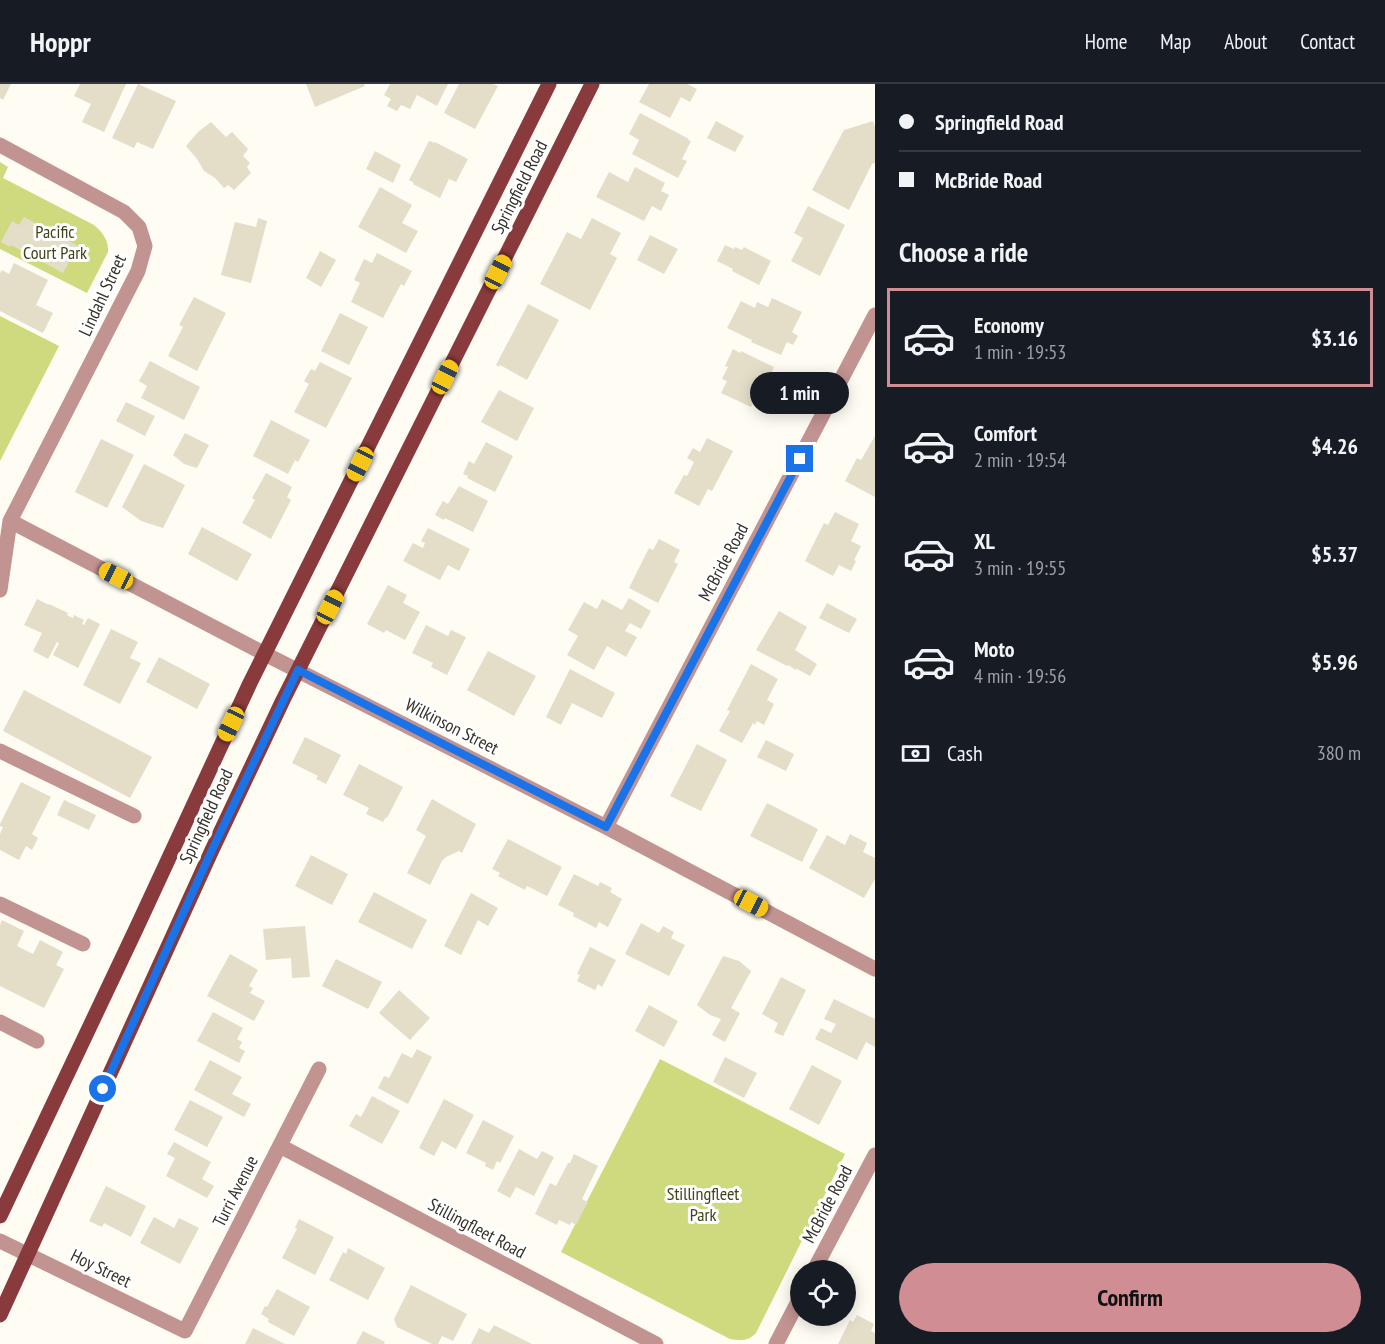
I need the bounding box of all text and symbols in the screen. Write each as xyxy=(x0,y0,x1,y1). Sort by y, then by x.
text: Hoppr xyxy=(30,23,91,60)
text: Home xyxy=(1085,28,1127,55)
text: Map xyxy=(1160,28,1191,55)
text: About xyxy=(1224,28,1267,55)
text: Contact xyxy=(1300,28,1355,55)
text: Springfield Road xyxy=(935,108,1064,136)
street label: Springfield Road xyxy=(486,136,552,238)
text: McBride Road xyxy=(935,166,1042,194)
park label: Pacific Court Park xyxy=(23,220,87,264)
text: Choose a ride xyxy=(899,235,1028,269)
street label: Lindahl Street xyxy=(73,250,131,339)
car xyxy=(482,252,514,292)
icon: car xyxy=(902,311,956,365)
text: Economy xyxy=(974,311,1044,339)
text: $3.16 xyxy=(1311,324,1358,352)
text: 1 min · 19:53 xyxy=(974,339,1066,365)
car xyxy=(429,357,461,397)
callout: 1 min xyxy=(750,372,850,414)
text: 1 min xyxy=(779,380,820,406)
icon: car xyxy=(902,419,956,473)
text: Comfort xyxy=(974,419,1037,447)
text: $4.26 xyxy=(1311,432,1358,460)
car xyxy=(344,444,376,484)
route end xyxy=(786,445,813,472)
text: 2 min · 19:54 xyxy=(974,447,1066,473)
street label: McBride Road xyxy=(693,519,753,605)
icon: car xyxy=(902,527,956,581)
text: XL xyxy=(974,527,995,555)
text: $5.37 xyxy=(1311,540,1358,568)
text: 3 min · 19:55 xyxy=(974,555,1066,581)
car xyxy=(96,560,136,592)
car xyxy=(314,587,346,627)
icon: car xyxy=(902,635,956,689)
text: Moto xyxy=(974,635,1015,663)
text: $5.96 xyxy=(1311,648,1358,676)
text: 4 min · 19:56 xyxy=(974,663,1066,689)
street label: Wilkinson Street xyxy=(401,693,503,759)
car xyxy=(215,704,247,744)
icon: cash xyxy=(899,737,932,770)
text: Cash xyxy=(947,739,983,767)
text: 380 m xyxy=(1317,740,1361,766)
street label: Springfield Road xyxy=(174,765,238,867)
car xyxy=(731,887,771,919)
route start xyxy=(89,1075,116,1102)
street label: Turri Avenue xyxy=(207,1151,263,1231)
street label: McBride Road xyxy=(797,1161,857,1247)
park label: Stillingfleet Park xyxy=(667,1182,739,1226)
street label: Stillingfleet Road xyxy=(424,1193,530,1263)
street label: Hoy Street xyxy=(67,1244,135,1293)
map controls xyxy=(790,1260,856,1326)
button: locate xyxy=(790,1260,856,1326)
button: Confirm xyxy=(899,1263,1361,1332)

